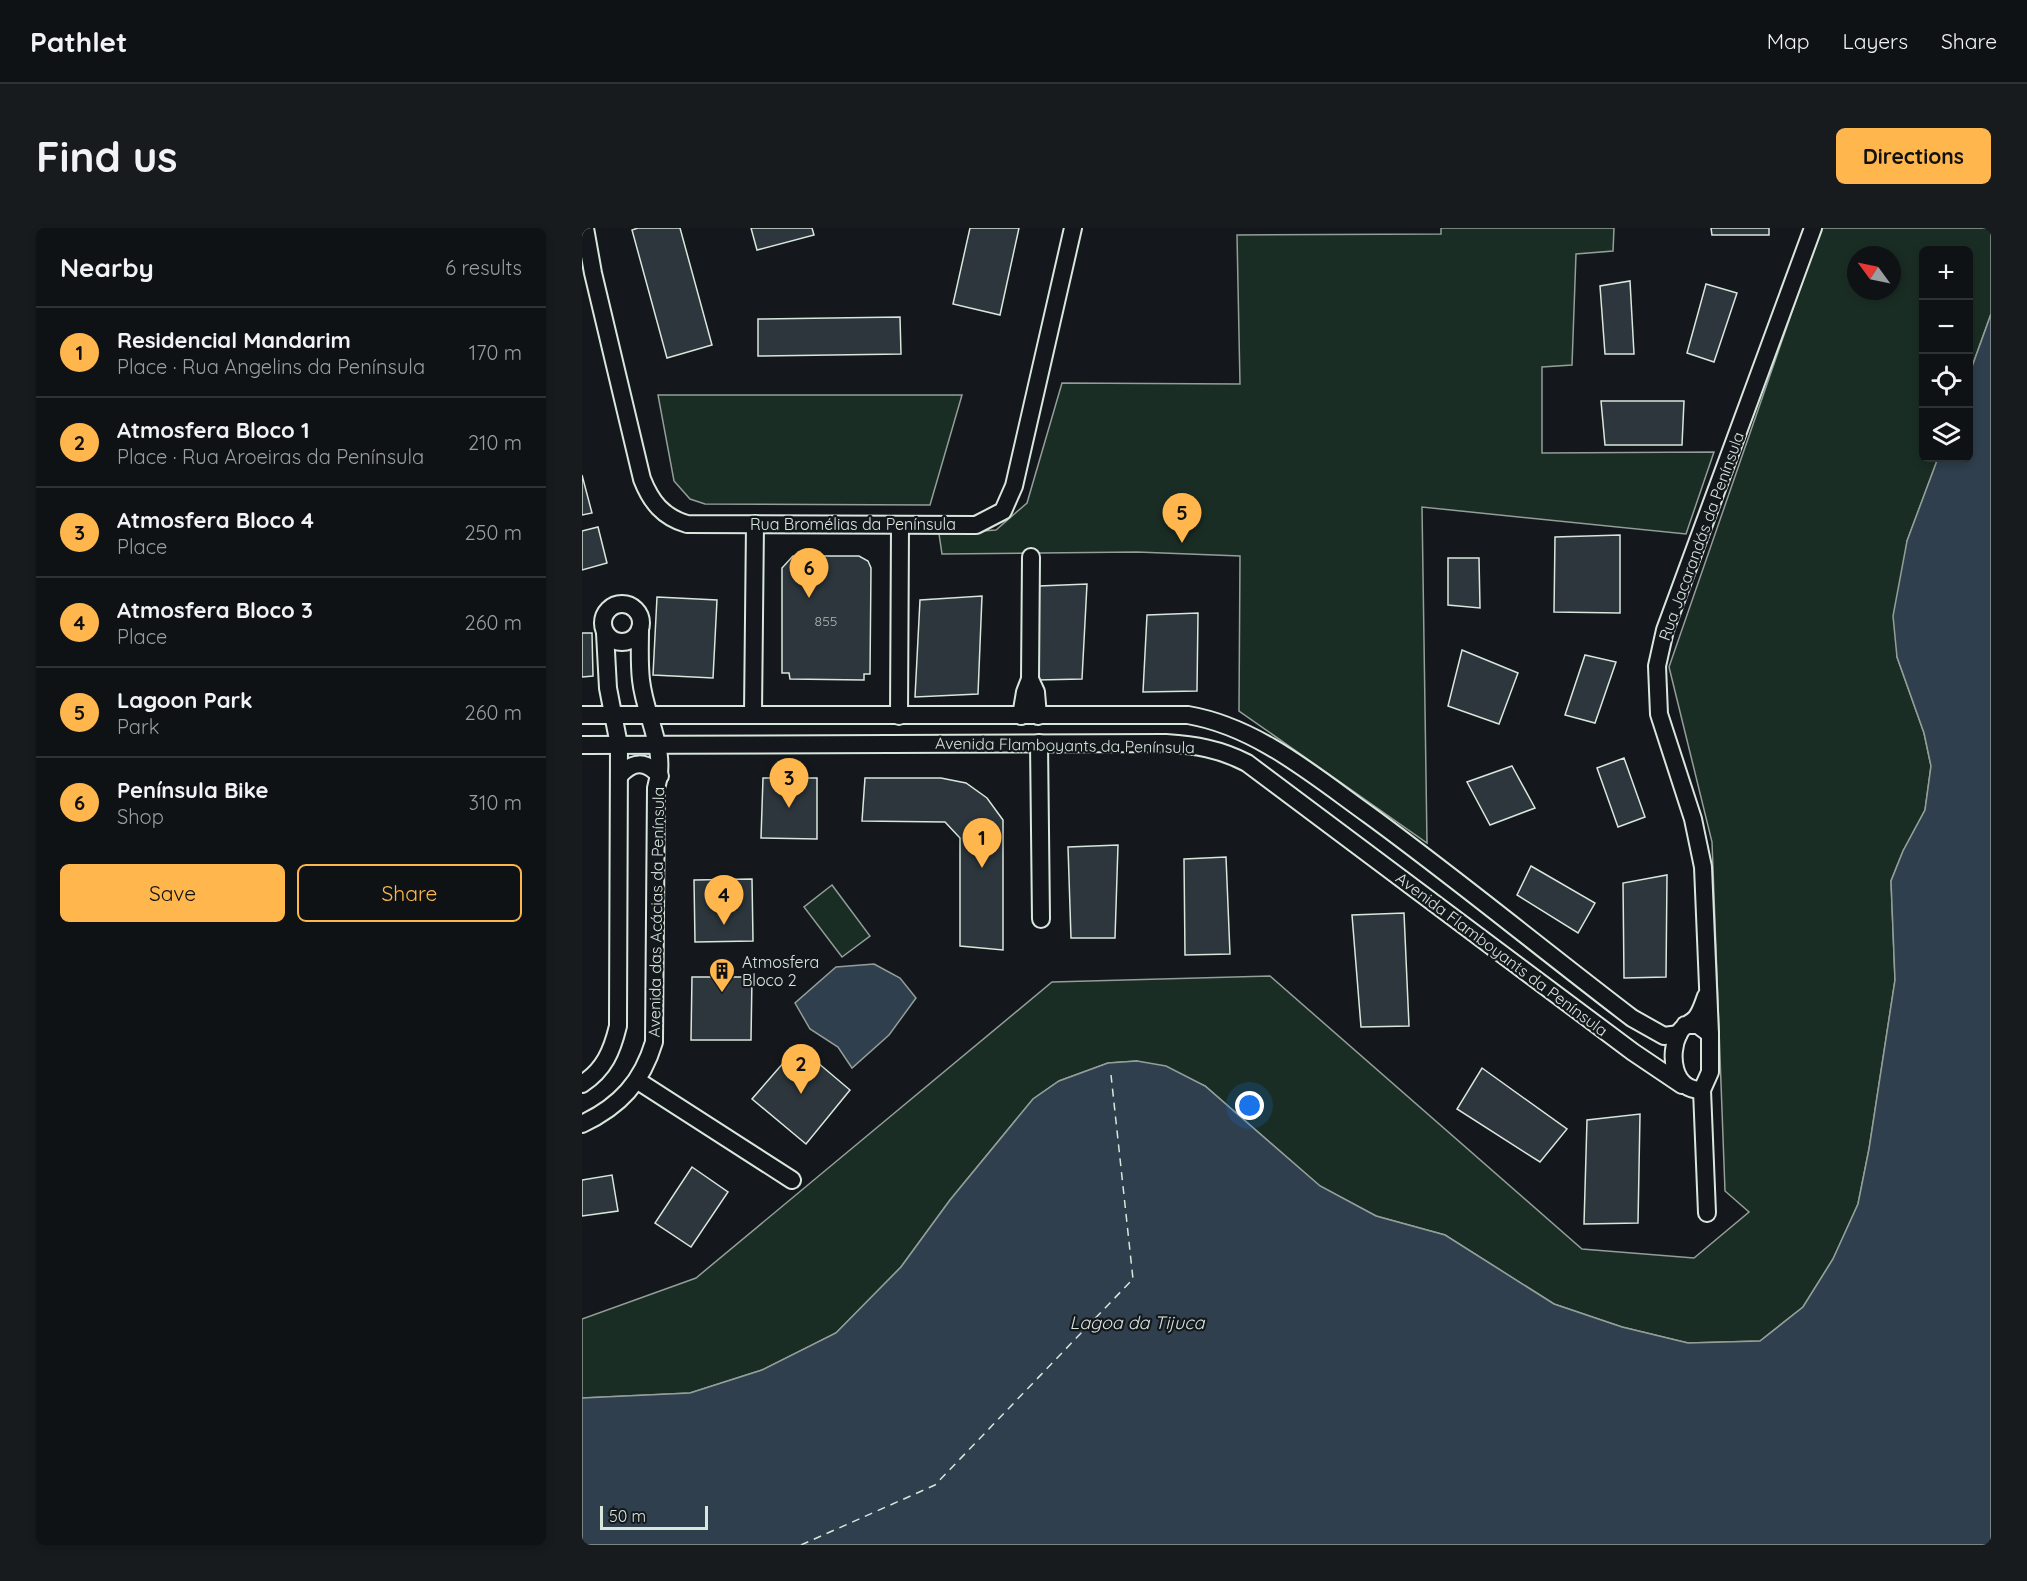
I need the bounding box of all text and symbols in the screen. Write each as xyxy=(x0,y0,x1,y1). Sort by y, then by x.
text: Pathlet xyxy=(30,24,127,59)
text: Map xyxy=(1767,28,1810,54)
text: Layers xyxy=(1843,28,1908,54)
text: Share xyxy=(1941,28,1997,54)
button: Directions xyxy=(1836,128,1991,184)
text: Find us xyxy=(36,130,178,183)
north arrow xyxy=(1847,246,1901,300)
map controls xyxy=(1919,246,1973,462)
button: + xyxy=(1919,246,1973,300)
text: Nearby xyxy=(60,251,154,284)
text: 6 results xyxy=(445,255,522,280)
button: − xyxy=(1919,300,1973,354)
text: Residencial Mandarim xyxy=(117,326,351,354)
text: 1 xyxy=(76,340,83,365)
text: 170 m xyxy=(469,340,522,365)
text: Place · Rua Angelins da Península xyxy=(117,354,425,379)
button: locate xyxy=(1919,354,1973,408)
button: layers xyxy=(1919,408,1973,462)
text: Atmosfera Bloco 1 xyxy=(117,416,309,444)
street label: Rua Jacarandás da Península xyxy=(1654,429,1748,643)
text: 2 xyxy=(74,430,85,455)
text: 210 m xyxy=(468,430,522,455)
text: Place · Rua Aroeiras da Península xyxy=(117,444,424,469)
pin: 5 xyxy=(1162,494,1202,543)
text: Atmosfera Bloco 4 xyxy=(117,506,314,534)
street label: Rua Bromélias da Península xyxy=(750,514,956,534)
text: 3 xyxy=(74,520,85,545)
text: 250 m xyxy=(464,520,522,545)
text: Place xyxy=(117,534,167,559)
pin: 6 xyxy=(790,548,828,598)
text: Atmosfera Bloco 3 xyxy=(117,596,313,624)
text: 4 xyxy=(74,610,85,635)
text: 260 m xyxy=(465,610,522,635)
house number: 855 xyxy=(815,612,837,630)
text: Place xyxy=(117,624,167,649)
text: Lagoon Park xyxy=(117,686,253,714)
text: 5 xyxy=(74,700,85,725)
text: 260 m xyxy=(465,700,522,725)
text: Park xyxy=(117,714,159,739)
street label: Avenida Flamboyants da Península xyxy=(935,733,1195,757)
pin: 3 xyxy=(770,758,808,808)
text: Península Bike xyxy=(117,776,269,804)
street label: Avenida das Acácias da Península xyxy=(644,786,668,1038)
text: 6 xyxy=(74,790,85,815)
text: 310 m xyxy=(469,790,522,815)
text: Shop xyxy=(117,804,164,829)
pin: 1 xyxy=(962,818,1002,868)
button: Save xyxy=(60,864,285,922)
button: Share xyxy=(297,864,522,922)
street label: Avenida Flamboyants da Península xyxy=(1392,868,1612,1040)
pin: 4 xyxy=(704,876,744,925)
place label: Atmosfera Bloco 2 xyxy=(742,952,819,990)
building icon: Atmosfera Bloco 2 xyxy=(707,956,737,994)
pin: 2 xyxy=(782,1044,820,1094)
your location xyxy=(1235,1091,1264,1120)
water label: Lagoa da Tijuca xyxy=(1070,1311,1206,1334)
scale bar xyxy=(600,1503,708,1530)
text: 50 m xyxy=(609,1506,646,1526)

